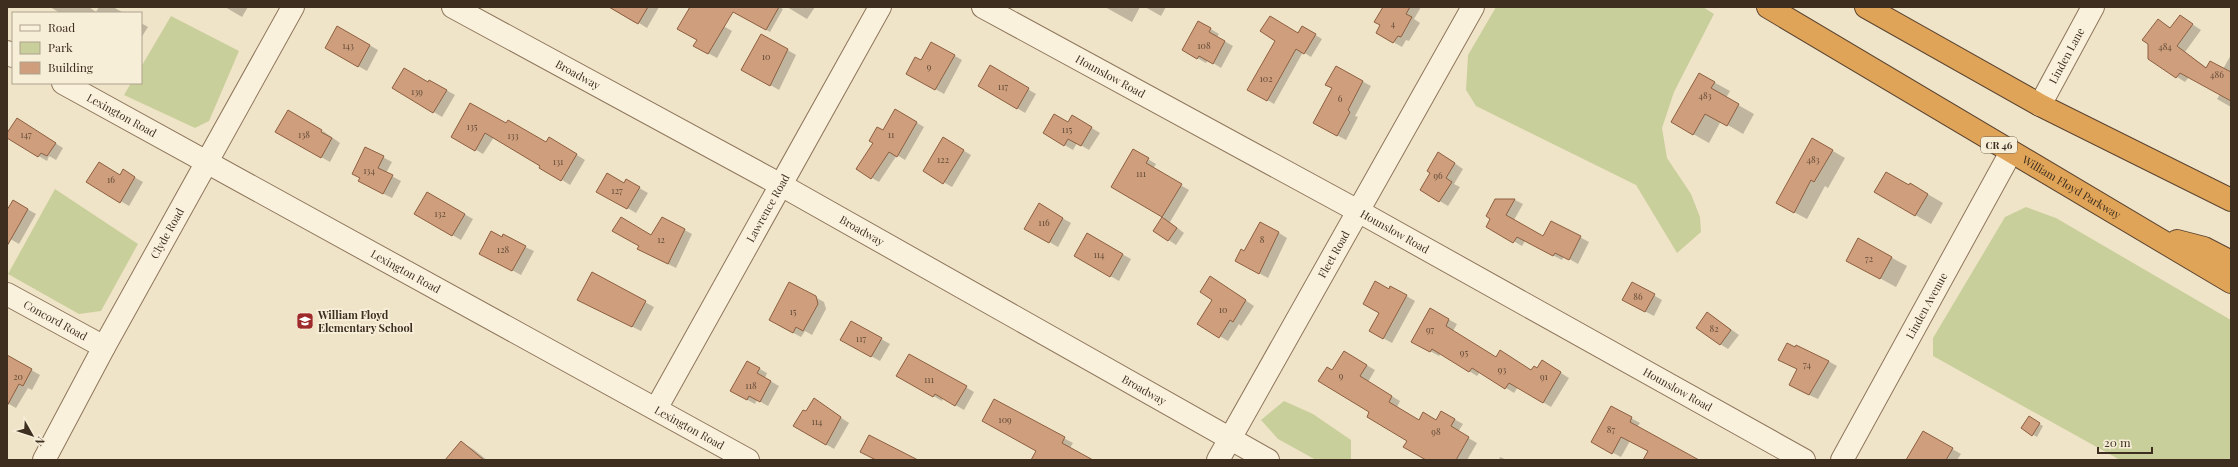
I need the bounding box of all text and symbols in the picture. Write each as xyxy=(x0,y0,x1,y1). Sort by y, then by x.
legend xyxy=(12,12,142,84)
house number: 4 xyxy=(1391,17,1396,29)
text: Road xyxy=(48,19,75,35)
street label: Linden Lane xyxy=(2045,24,2088,86)
text: Park xyxy=(48,39,73,55)
house number: 143 xyxy=(342,39,354,51)
house number: 108 xyxy=(1197,39,1211,51)
house number: 484 xyxy=(2158,40,2172,52)
house number: 10 xyxy=(762,50,770,62)
street label: Hounslow Road xyxy=(1073,51,1149,101)
street label: Broadway xyxy=(553,56,603,93)
text: Building xyxy=(48,59,94,75)
house number: 9 xyxy=(927,60,932,72)
house number: 486 xyxy=(2210,68,2224,80)
house number: 102 xyxy=(1259,72,1273,84)
house number: 117 xyxy=(998,80,1008,92)
house number: 139 xyxy=(411,85,423,97)
house number: 483 xyxy=(1698,89,1712,101)
street label: Lexington Road xyxy=(84,90,160,140)
house number: 6 xyxy=(1338,92,1343,104)
house number: 135 xyxy=(467,120,478,132)
house number: 115 xyxy=(1062,123,1072,135)
house number: 147 xyxy=(20,128,32,140)
house number: 138 xyxy=(298,128,310,140)
house number: 11 xyxy=(888,128,895,140)
house number: 133 xyxy=(507,129,519,141)
road number: CR 46 xyxy=(1981,137,2017,153)
street label: William Floyd Parkway xyxy=(2019,151,2124,222)
house number: 122 xyxy=(937,153,949,165)
house number: 483 xyxy=(1806,153,1820,165)
house number: 131 xyxy=(553,155,564,167)
house number: 134 xyxy=(363,164,375,176)
house number: 111 xyxy=(1136,167,1147,179)
house number: 96 xyxy=(1433,169,1443,181)
street label: Lawrence Road xyxy=(742,170,793,245)
house number: 16 xyxy=(107,173,115,185)
house number: 127 xyxy=(611,184,623,196)
street label: Clyde Road xyxy=(147,204,187,261)
street label: Hounslow Road xyxy=(1358,206,1433,257)
house number: 132 xyxy=(434,207,446,219)
street label: Broadway xyxy=(837,212,887,249)
house number: 116 xyxy=(1038,216,1050,228)
street label: Fleet Road xyxy=(1314,227,1353,280)
house number: 12 xyxy=(657,233,665,245)
house number: 8 xyxy=(1260,233,1265,245)
house number: 128 xyxy=(497,243,509,255)
street label: Lexington Road xyxy=(368,246,444,297)
house number: 114 xyxy=(1093,248,1105,260)
house number: 72 xyxy=(1865,252,1873,264)
street label: Linden Avenue xyxy=(1902,269,1951,341)
house number: 86 xyxy=(1633,290,1643,302)
street label: Concord Road xyxy=(21,296,91,344)
house number: 10 xyxy=(1219,303,1227,315)
house number: 15 xyxy=(790,305,797,317)
place label: William Floyd Elementary School xyxy=(317,307,414,335)
school or university icon: William Floyd Elementary School xyxy=(295,311,315,331)
house number: 82 xyxy=(1710,322,1719,334)
house number: 97 xyxy=(1426,323,1434,335)
house number: 117 xyxy=(856,332,866,344)
house number: 95 xyxy=(1460,346,1468,358)
house number: 74 xyxy=(1803,358,1811,370)
house number: 93 xyxy=(1498,363,1506,375)
street label: Hounslow Road xyxy=(1641,364,1716,415)
house number: 9 xyxy=(1339,369,1344,381)
house number: 20 xyxy=(13,370,23,382)
house number: 91 xyxy=(1540,370,1549,382)
street label: Broadway xyxy=(1119,371,1170,408)
house number: 111 xyxy=(924,373,935,385)
house number: 118 xyxy=(745,379,757,391)
street label: Lexington Road xyxy=(652,402,728,453)
house number: 109 xyxy=(998,413,1012,425)
north arrow xyxy=(12,415,52,455)
house number: 114 xyxy=(811,415,823,427)
house number: 87 xyxy=(1607,423,1616,435)
house number: 98 xyxy=(1431,425,1441,437)
scale bar xyxy=(2098,429,2152,455)
text: N xyxy=(32,434,48,449)
text: 20 m xyxy=(2104,434,2131,450)

